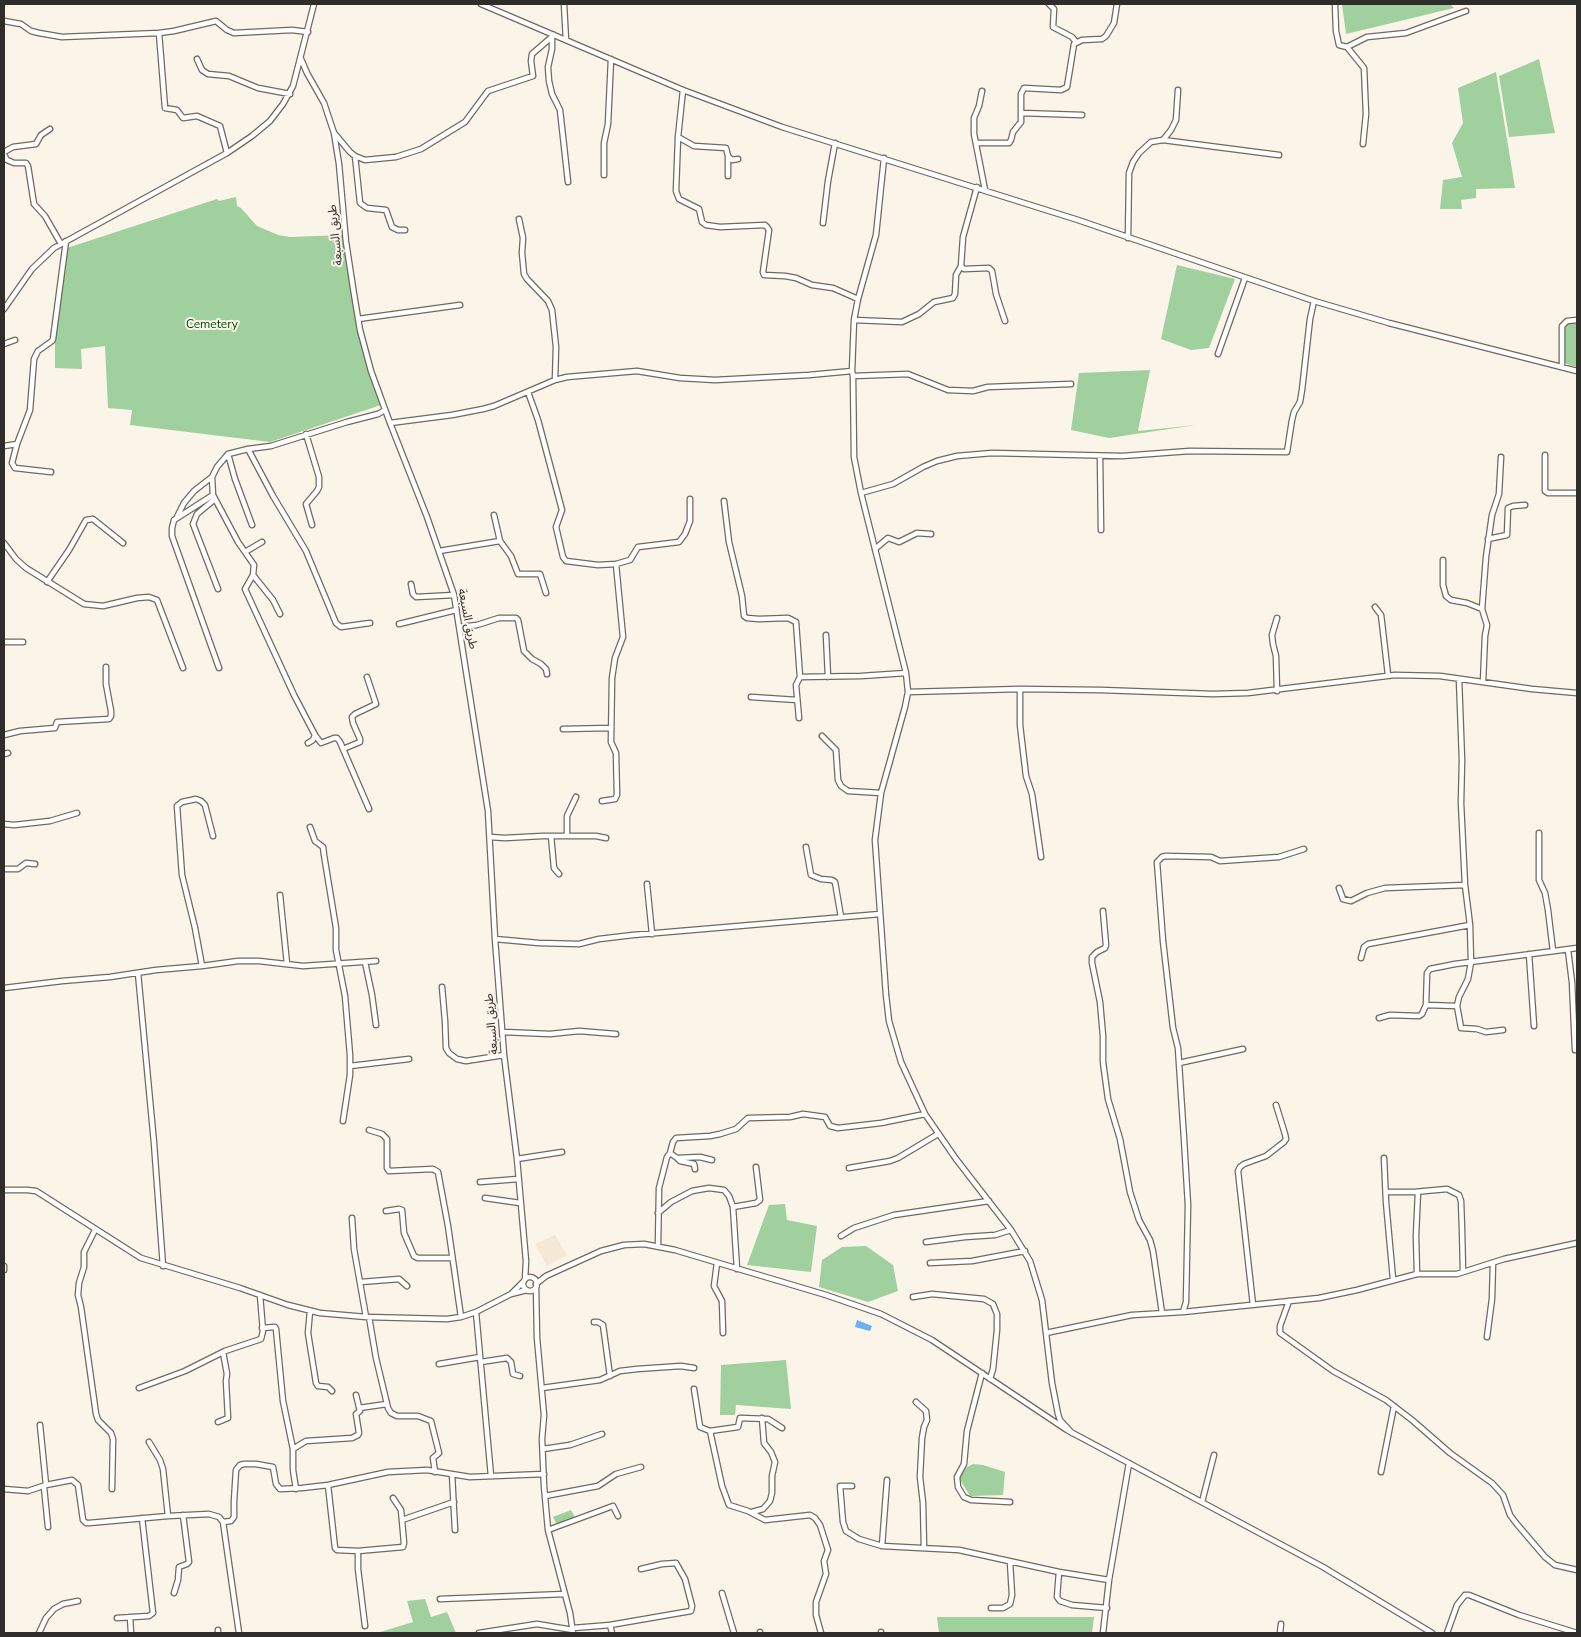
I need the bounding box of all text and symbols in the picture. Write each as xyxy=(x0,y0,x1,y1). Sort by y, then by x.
street label: طريق السبعة xyxy=(326,204,346,266)
park label: Cemetery xyxy=(186,318,238,332)
street label: طريق السبعة xyxy=(454,588,480,650)
street label: طريق السبعة xyxy=(482,993,502,1055)

